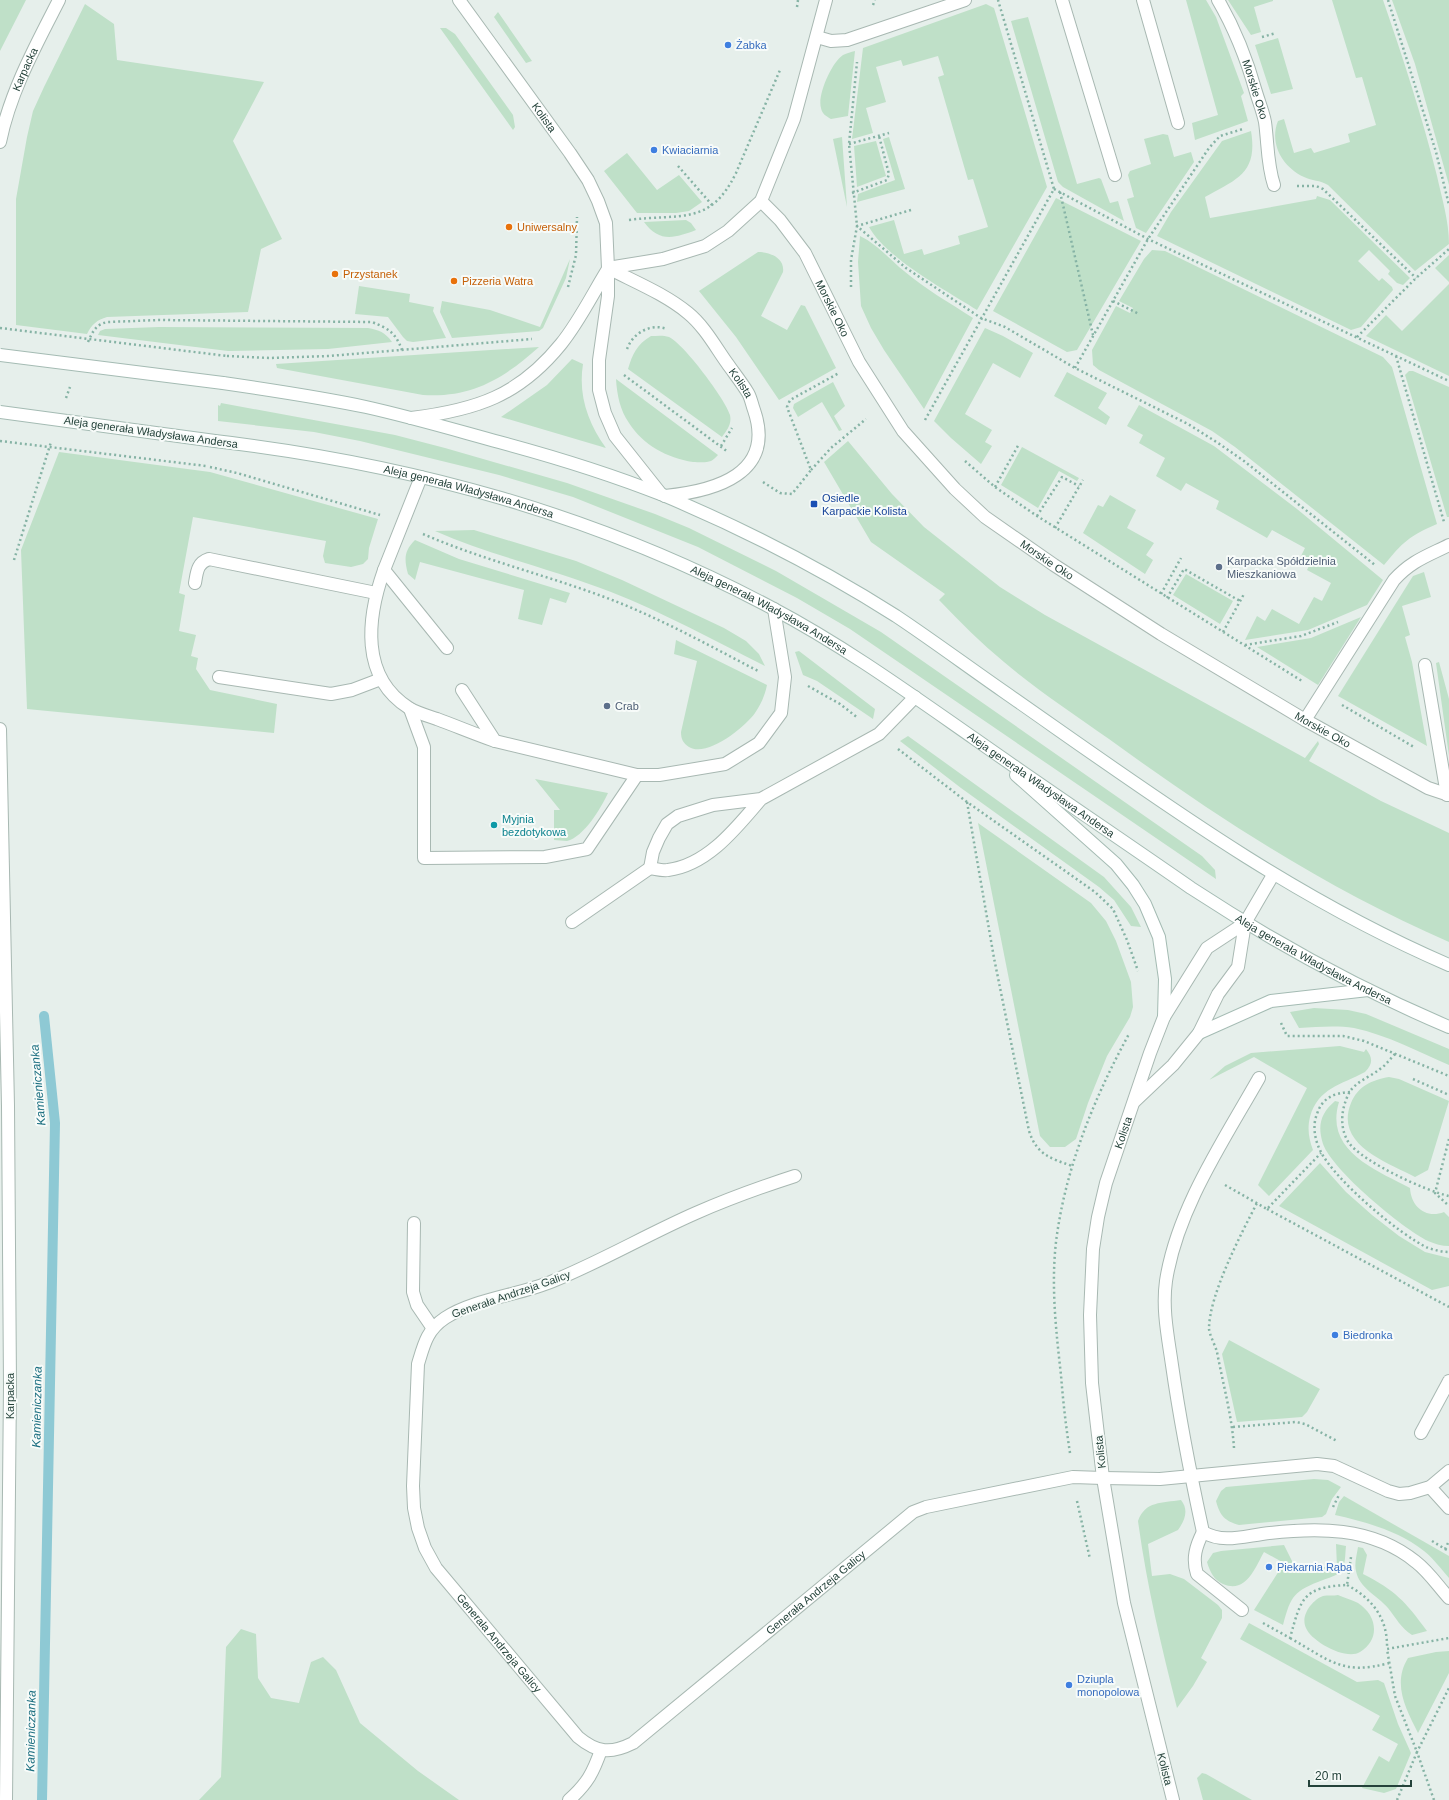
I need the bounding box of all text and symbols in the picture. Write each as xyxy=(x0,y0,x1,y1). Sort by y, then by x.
place label: Żabka xyxy=(736,39,767,51)
marker: Żabka xyxy=(723,40,733,50)
street label: Karpacka xyxy=(10,45,40,93)
street label: Morskie Oko xyxy=(1240,58,1270,120)
street label: Kolista xyxy=(530,100,559,135)
place label: Kwiaciarnia xyxy=(662,144,719,156)
marker: Kwiaciarnia xyxy=(649,145,659,155)
place label: Uniwersalny xyxy=(517,221,577,233)
marker: Uniwersalny xyxy=(504,222,514,232)
place label: Przystanek xyxy=(343,268,398,280)
marker: Przystanek xyxy=(330,269,340,279)
place label: Pizzeria Watra xyxy=(462,275,534,287)
marker: Pizzeria Watra xyxy=(449,276,459,286)
street label: Morskie Oko xyxy=(813,278,851,339)
street label: Kolista xyxy=(727,366,756,400)
street label: Aleja generała Władysława Andersa xyxy=(63,414,240,450)
street label: Aleja generała Władysława Andersa xyxy=(383,463,556,520)
place label: Osiedle Karpackie Kolista xyxy=(822,492,908,517)
marker: Osiedle Karpackie Kolista xyxy=(809,499,819,509)
street label: Morskie Oko xyxy=(1018,537,1076,582)
place label: Karpacka Spółdzielnia Mieszkaniowa xyxy=(1227,555,1337,580)
marker: Karpacka Spółdzielnia Mieszkaniowa xyxy=(1214,562,1224,572)
street label: Aleja generała Władysława Andersa xyxy=(689,563,850,657)
place label: Crab xyxy=(615,700,639,712)
marker: Crab xyxy=(602,701,612,711)
street label: Morskie Oko xyxy=(1293,709,1353,750)
street label: Aleja generała Władysława Andersa xyxy=(965,730,1117,840)
place label: Myjnia bezdotykowa xyxy=(502,813,567,838)
marker: Myjnia bezdotykowa xyxy=(489,820,499,830)
street label: Aleja generała Władysława Andersa xyxy=(1233,912,1394,1007)
water label: Kamieniczanka xyxy=(27,1044,49,1126)
street label: Kolista xyxy=(1112,1114,1134,1150)
street label: Generała Andrzeja Galicy xyxy=(450,1268,572,1320)
place label: Biedronka xyxy=(1343,1329,1393,1341)
marker: Biedronka xyxy=(1330,1330,1340,1340)
water label: Kamieniczanka xyxy=(29,1366,45,1448)
street label: Karpacka xyxy=(4,1372,16,1419)
street label: Kolista xyxy=(1092,1434,1108,1469)
street label: Generała Andrzeja Galicy xyxy=(764,1548,868,1637)
place label: Piekarnia Rąba xyxy=(1277,1561,1353,1573)
marker: Piekarnia Rąba xyxy=(1264,1562,1274,1572)
street label: Generała Andrzeja Galicy xyxy=(454,1591,544,1695)
place label: Dziupla monopolowa xyxy=(1077,1673,1140,1698)
marker: Dziupla monopolowa xyxy=(1064,1680,1074,1690)
water label: Kamieniczanka xyxy=(23,1690,39,1772)
street label: Kolista xyxy=(1155,1752,1175,1787)
scale bar xyxy=(1309,1762,1411,1788)
text: 20 m xyxy=(1315,1769,1342,1783)

